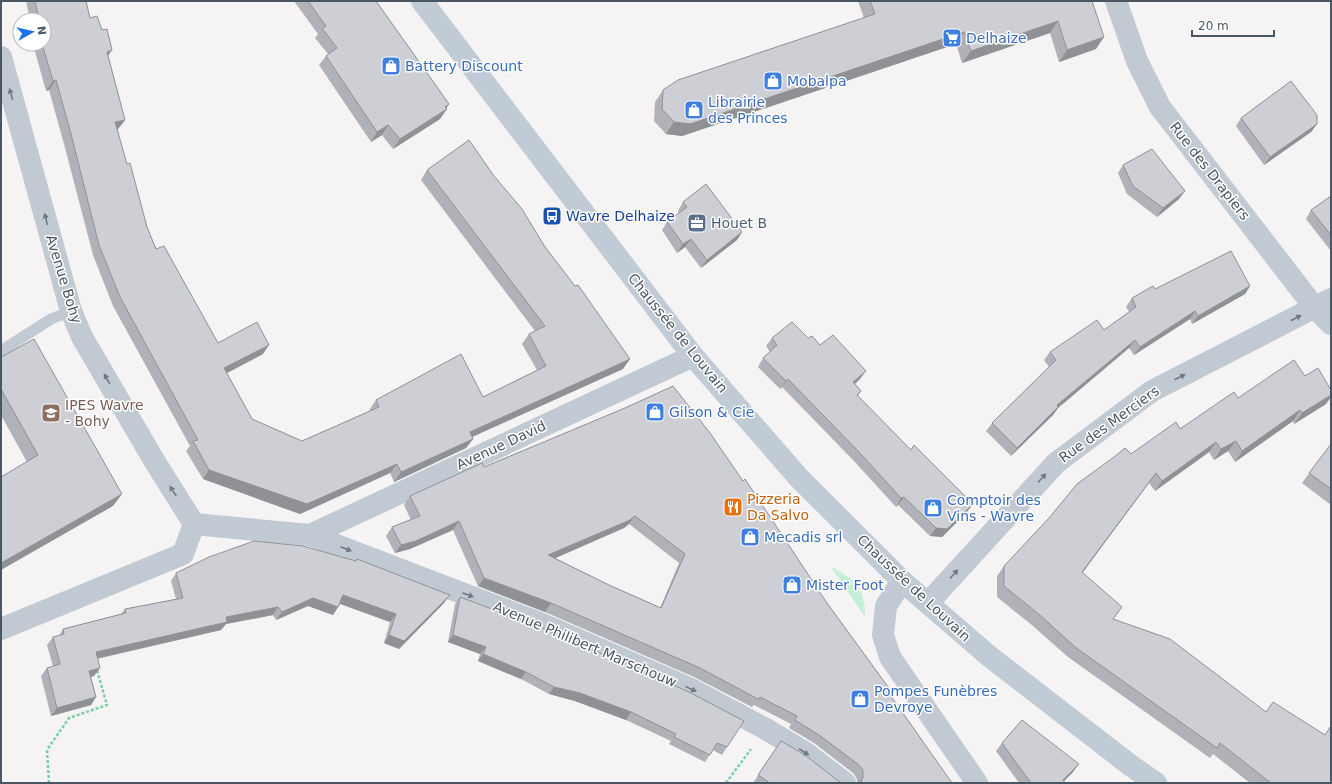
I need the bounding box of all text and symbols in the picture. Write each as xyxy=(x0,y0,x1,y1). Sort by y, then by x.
north arrow xyxy=(12,12,52,52)
scale bar xyxy=(1192,12,1274,38)
text: 20 m xyxy=(1198,19,1229,33)
text: N xyxy=(34,25,48,36)
supermarket icon: Delhaize xyxy=(941,27,963,49)
place label: Delhaize xyxy=(966,30,1027,46)
shop icon: Battery Discount xyxy=(380,55,402,77)
place label: Battery Discount xyxy=(405,58,523,74)
shop icon: Mobalpa xyxy=(762,70,784,92)
place label: Mobalpa xyxy=(787,73,846,89)
one-way arrow xyxy=(8,88,14,100)
place label: Librairie des Princes xyxy=(708,94,788,126)
shop icon: Librairie des Princes xyxy=(683,99,705,121)
street label: Rue des Drapiers xyxy=(1167,119,1253,223)
bus stop icon: Wavre Delhaize xyxy=(541,205,563,227)
place label: Wavre Delhaize xyxy=(566,208,675,224)
office icon: Houet B xyxy=(686,212,708,234)
one-way arrow xyxy=(43,213,49,225)
place label: Houet B xyxy=(711,215,767,231)
street label: Avenue Bohy xyxy=(43,233,85,325)
street label: Chaussée de Louvain xyxy=(625,270,731,396)
one-way arrow xyxy=(1290,314,1302,321)
one-way arrow xyxy=(103,373,110,385)
one-way arrow xyxy=(1175,374,1186,380)
street label: Rue des Merciers xyxy=(1056,382,1162,466)
place label: IPES Wavre - Bohy xyxy=(65,397,144,429)
shop icon: Gilson & Cie xyxy=(644,401,666,423)
school or university icon: IPES Wavre - Bohy xyxy=(40,402,62,424)
place label: Gilson & Cie xyxy=(669,404,754,420)
street label: Avenue David xyxy=(454,417,548,473)
one-way arrow xyxy=(1037,473,1047,483)
one-way arrow xyxy=(170,485,177,496)
place label: Pizzeria Da Salvo xyxy=(747,491,809,523)
place label: Comptoir des Vins - Wavre xyxy=(947,492,1041,524)
restaurant icon: Pizzeria Da Salvo xyxy=(722,496,744,518)
shop icon: Comptoir des Vins - Wavre xyxy=(922,497,944,519)
shop icon: Mecadis srl xyxy=(739,526,761,548)
place label: Mecadis srl xyxy=(764,529,842,545)
street label: Chaussée de Louvain xyxy=(854,531,974,645)
one-way arrow xyxy=(341,547,353,553)
one-way arrow xyxy=(950,569,959,579)
shop icon: Mister Foot xyxy=(781,574,803,596)
place label: Mister Foot xyxy=(806,577,884,593)
one-way arrow xyxy=(462,593,474,599)
street label: Avenue Philibert Marschouw xyxy=(491,598,679,690)
place label: Pompes Funèbres Devroye xyxy=(874,683,997,715)
one-way arrow xyxy=(685,686,696,693)
shop icon: Pompes Funèbres Devroye xyxy=(849,688,871,710)
one-way arrow xyxy=(799,748,810,756)

